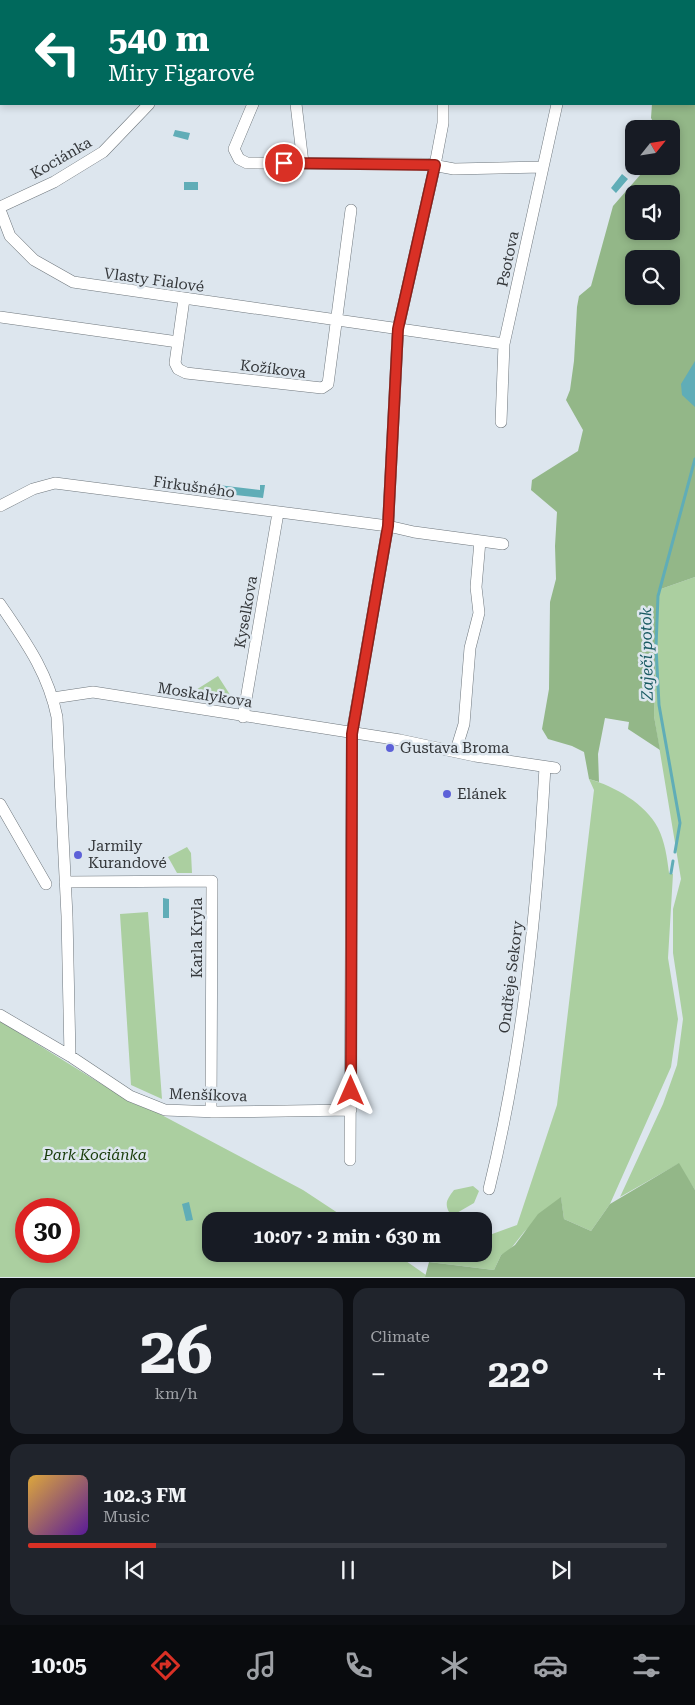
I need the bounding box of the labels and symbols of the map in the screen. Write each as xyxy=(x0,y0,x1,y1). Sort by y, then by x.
north arrow xyxy=(625,120,680,175)
street label: Kociánka xyxy=(27,133,95,183)
pin xyxy=(263,142,305,184)
street label: Psotova xyxy=(493,229,523,289)
street label: Vlasty Fialové xyxy=(103,264,205,296)
street label: Kožíkova xyxy=(239,356,307,382)
street label: Firkušného xyxy=(152,472,236,502)
street label: Kyselkova xyxy=(231,574,261,650)
water label: Zaječí potok xyxy=(636,607,657,702)
street label: Moskalykova xyxy=(156,679,254,711)
place label: Gustava Broma xyxy=(400,739,509,757)
marker: Gustava Broma xyxy=(384,742,396,754)
place label: Elánek xyxy=(457,785,507,803)
marker: Elánek xyxy=(441,788,453,800)
place label: Jarmily Kurandové xyxy=(88,837,167,872)
marker: Jarmily Kurandové xyxy=(72,849,84,861)
street label: Karla Kryla xyxy=(188,898,206,978)
street label: Ondřeje Sekory xyxy=(495,920,527,1034)
position arrow xyxy=(324,1064,376,1116)
street label: Menšíkova xyxy=(168,1085,248,1105)
park label: Park Kociánka xyxy=(42,1146,147,1164)
speed limit sign: 30 xyxy=(15,1198,80,1263)

